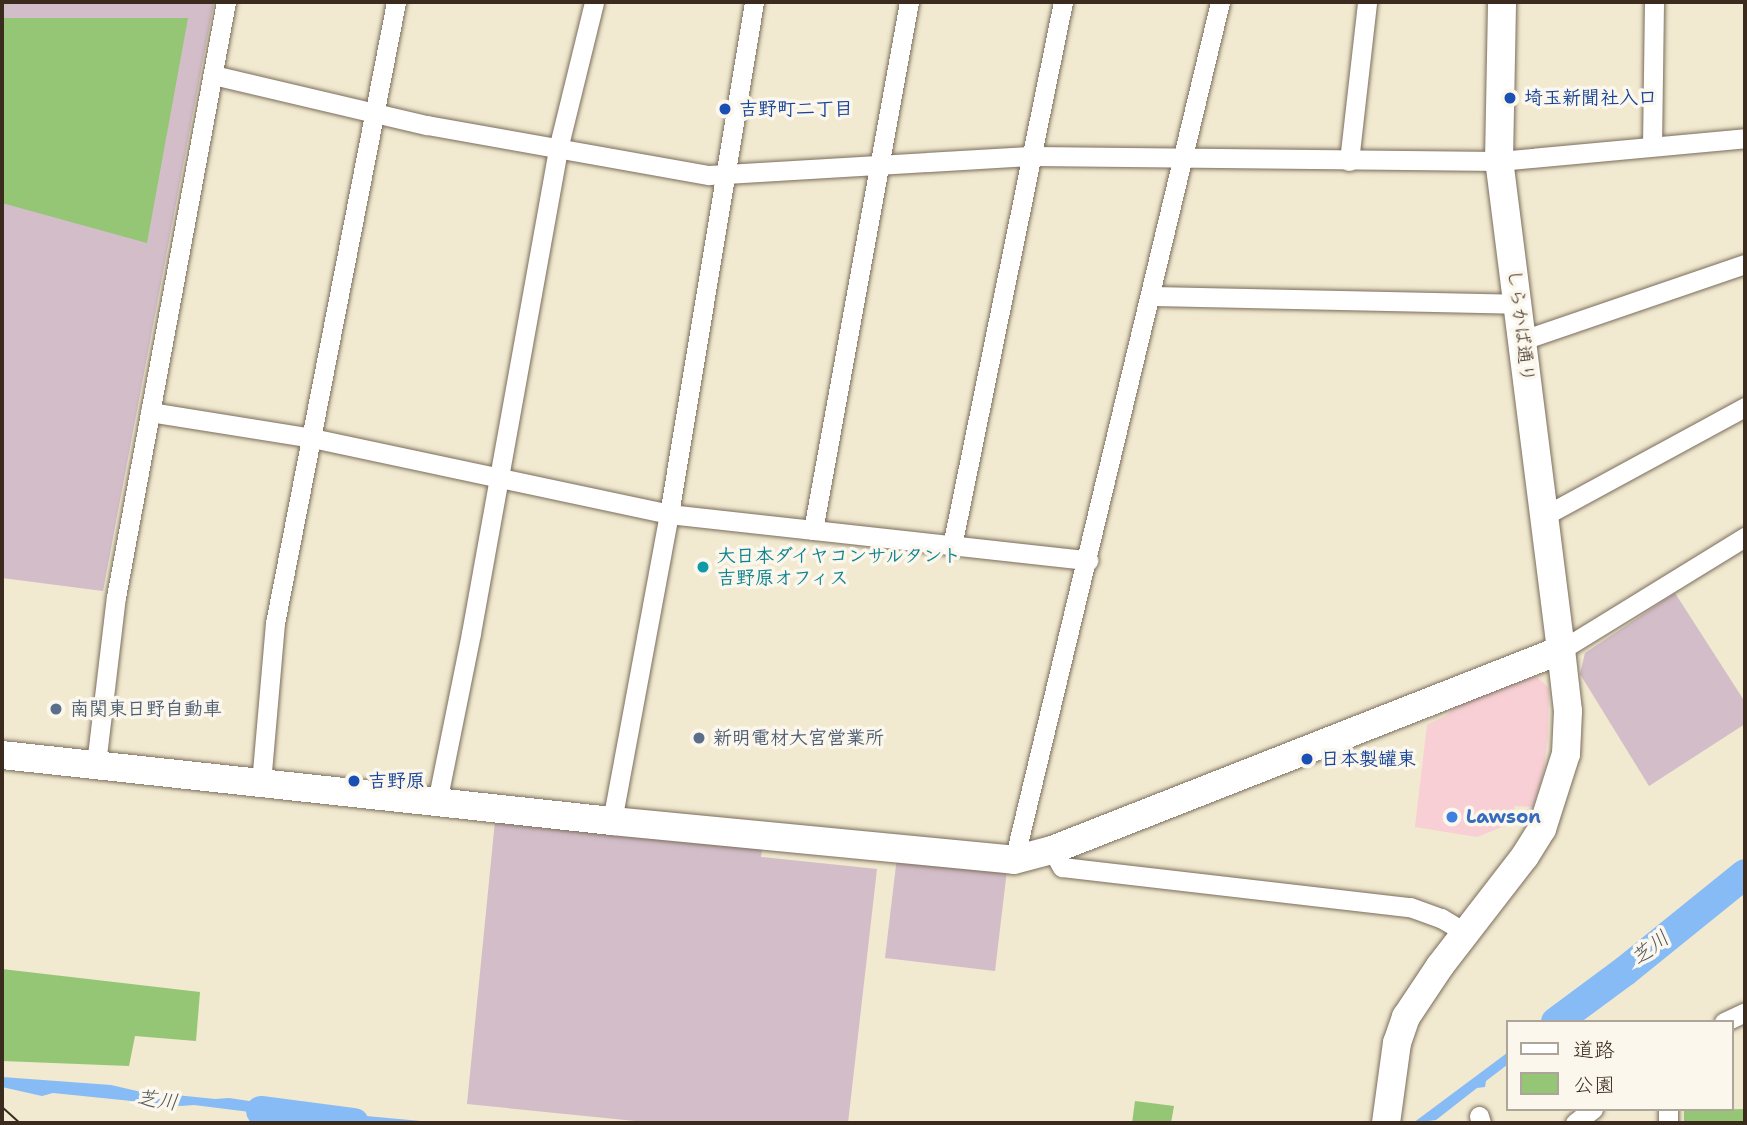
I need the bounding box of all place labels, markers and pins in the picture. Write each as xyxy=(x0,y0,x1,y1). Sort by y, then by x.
place label: 埼玉新聞社入口 xyxy=(1524,87,1657,109)
marker: 埼玉新聞社入口 xyxy=(1502,90,1518,106)
place label: 吉野町二丁目 xyxy=(739,98,853,120)
marker: 吉野町二丁目 xyxy=(717,101,733,117)
place label: 大日本ダイヤコンサルタント 吉野原オフィス xyxy=(717,545,964,589)
marker: 大日本ダイヤコンサルタント 吉野原オフィス xyxy=(695,559,711,575)
place label: 南関東日野自動車 xyxy=(70,698,222,720)
marker: 南関東日野自動車 xyxy=(48,701,64,717)
place label: 新明電材大宮営業所 xyxy=(713,727,884,749)
marker: 新明電材大宮営業所 xyxy=(691,730,707,746)
place label: 日本製罐東 xyxy=(1321,748,1416,770)
marker: 日本製罐東 xyxy=(1299,751,1315,767)
place label: 吉野原 xyxy=(368,770,425,792)
marker: 吉野原 xyxy=(346,773,362,789)
place label: Lawson xyxy=(1466,806,1541,828)
marker: Lawson xyxy=(1444,809,1460,825)

